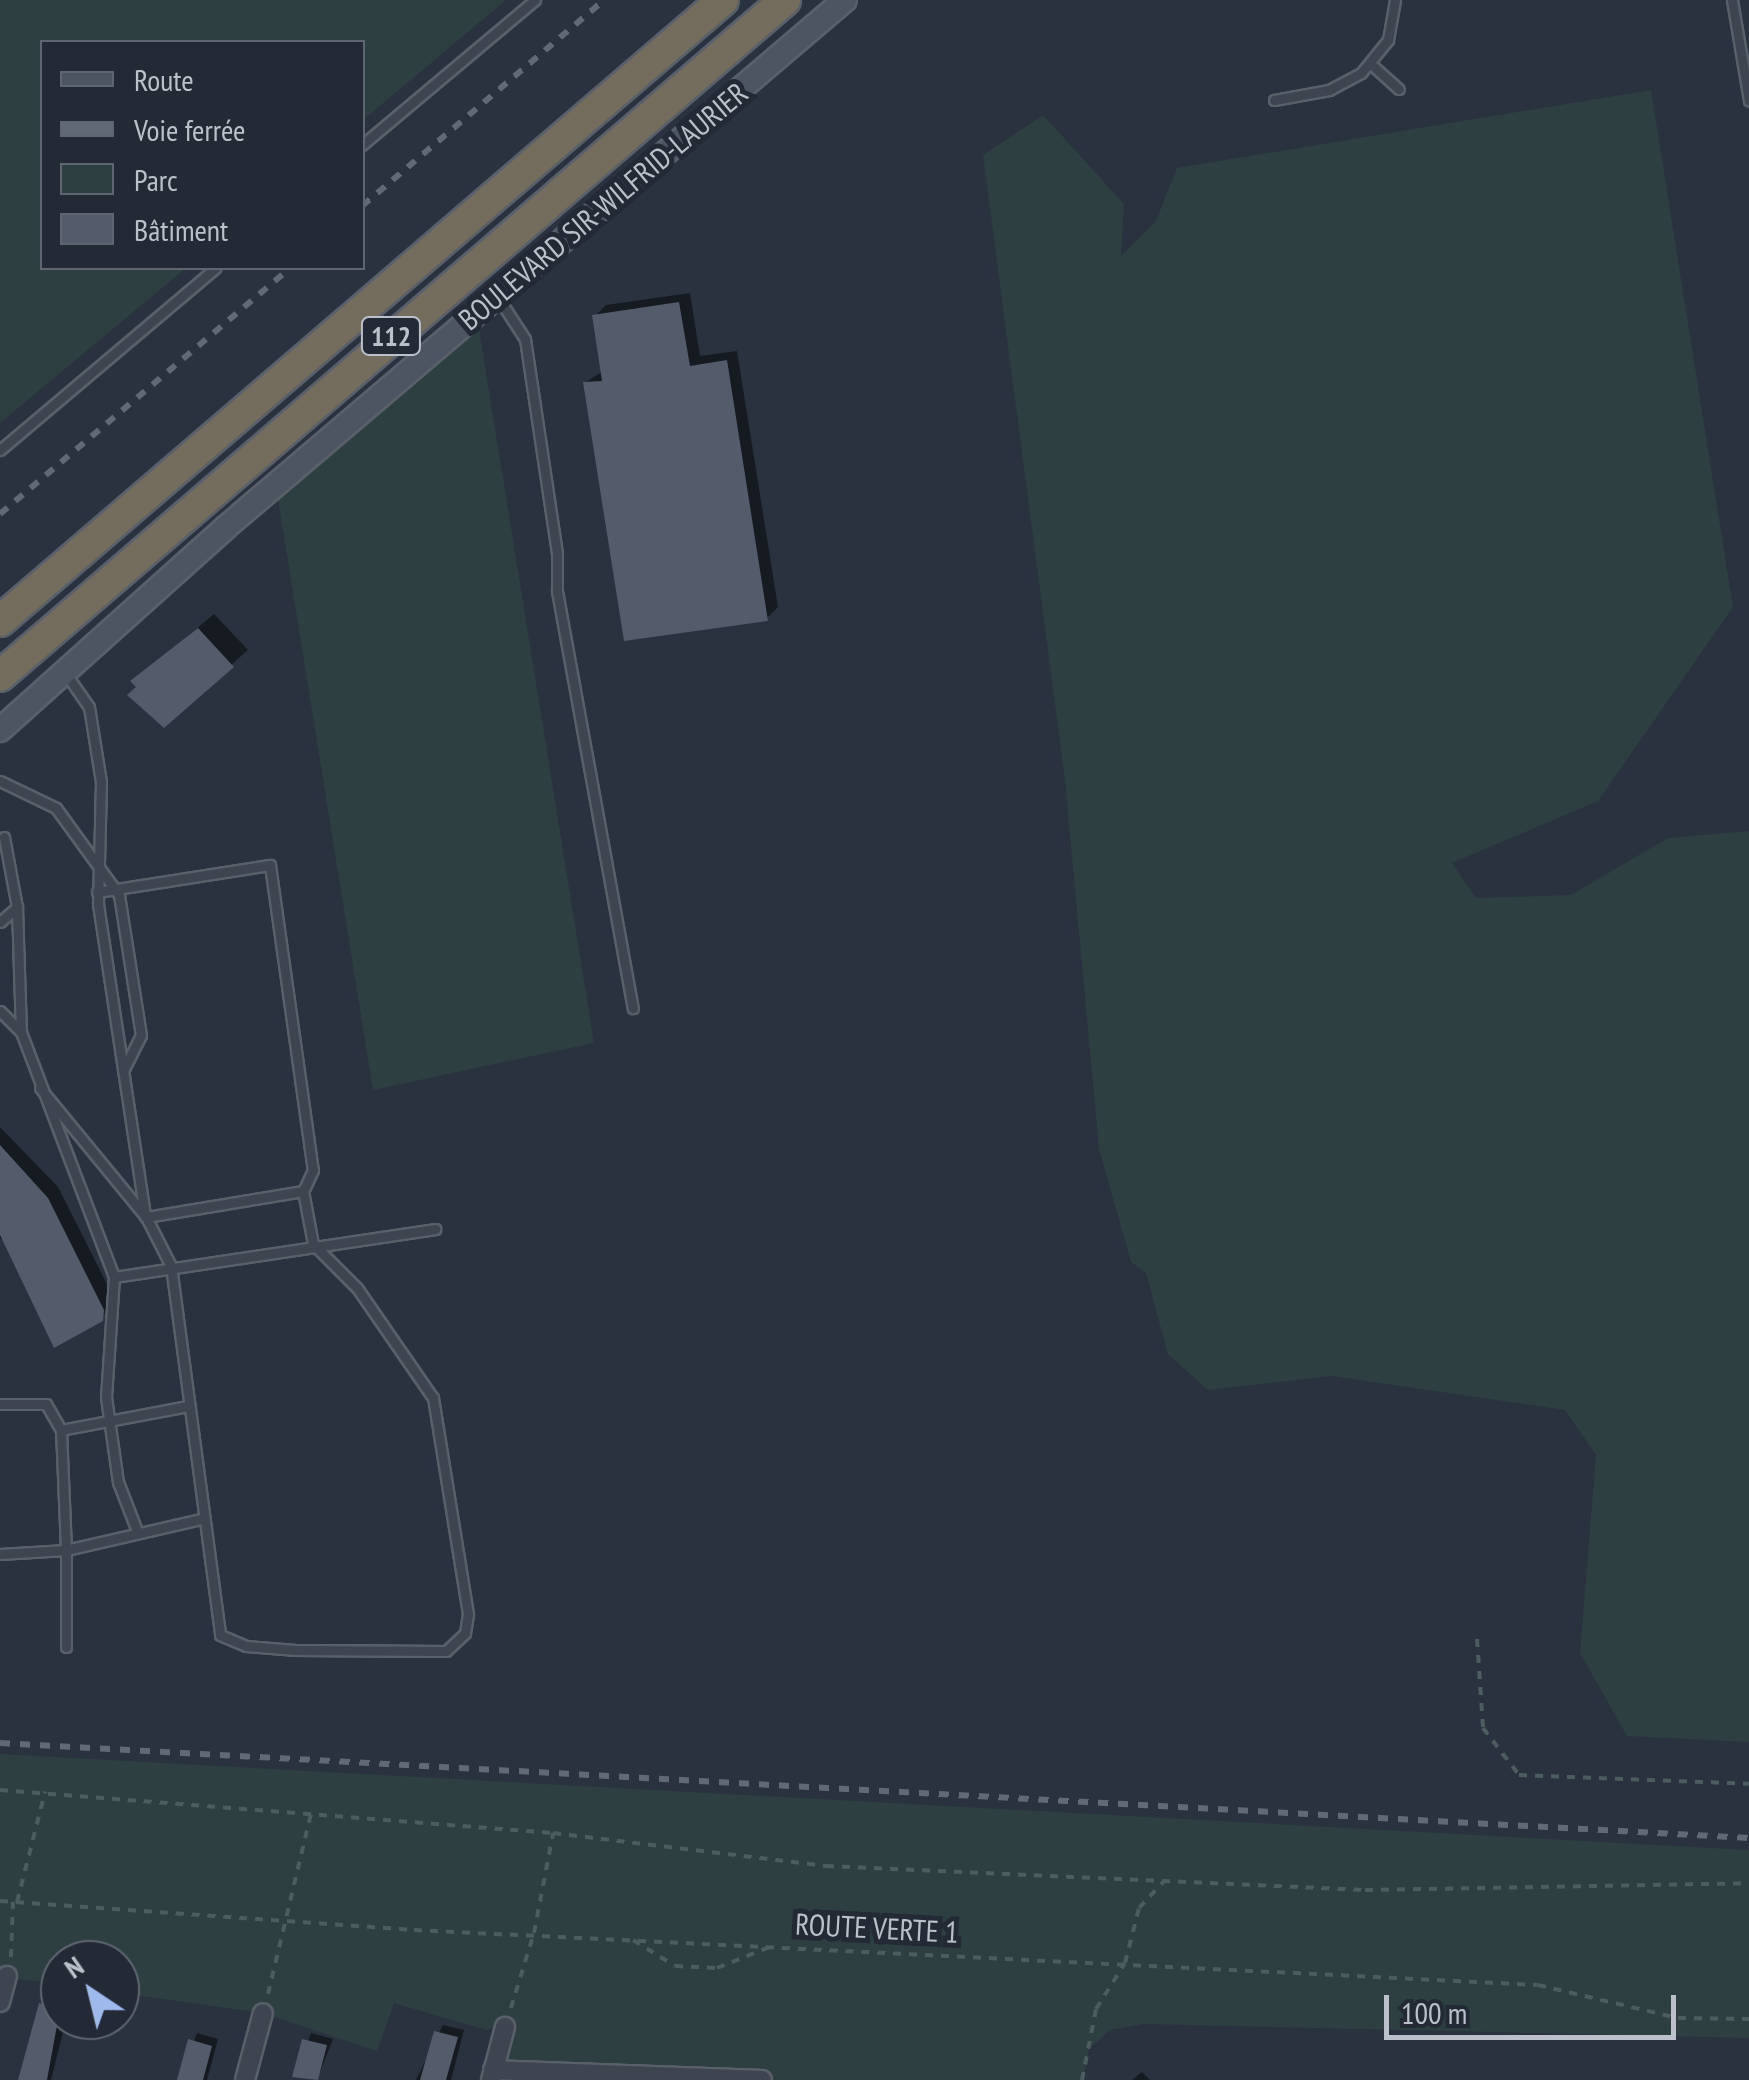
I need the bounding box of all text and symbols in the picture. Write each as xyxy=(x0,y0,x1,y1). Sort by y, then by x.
legend xyxy=(40,40,365,270)
text: Route xyxy=(134,60,194,99)
street label: BOULEVARD SIR-WILFRID-LAURIER xyxy=(451,75,755,337)
text: Voie ferrée xyxy=(134,110,245,149)
text: Parc xyxy=(134,160,178,199)
text: Bâtiment xyxy=(134,210,228,249)
road number: 112 xyxy=(358,313,424,359)
street label: ROUTE VERTE 1 xyxy=(794,1906,960,1950)
north arrow xyxy=(40,1940,140,2040)
text: N xyxy=(57,1947,90,1986)
scale bar xyxy=(1389,1975,1682,2037)
text: 100 m xyxy=(1401,1993,1467,2032)

